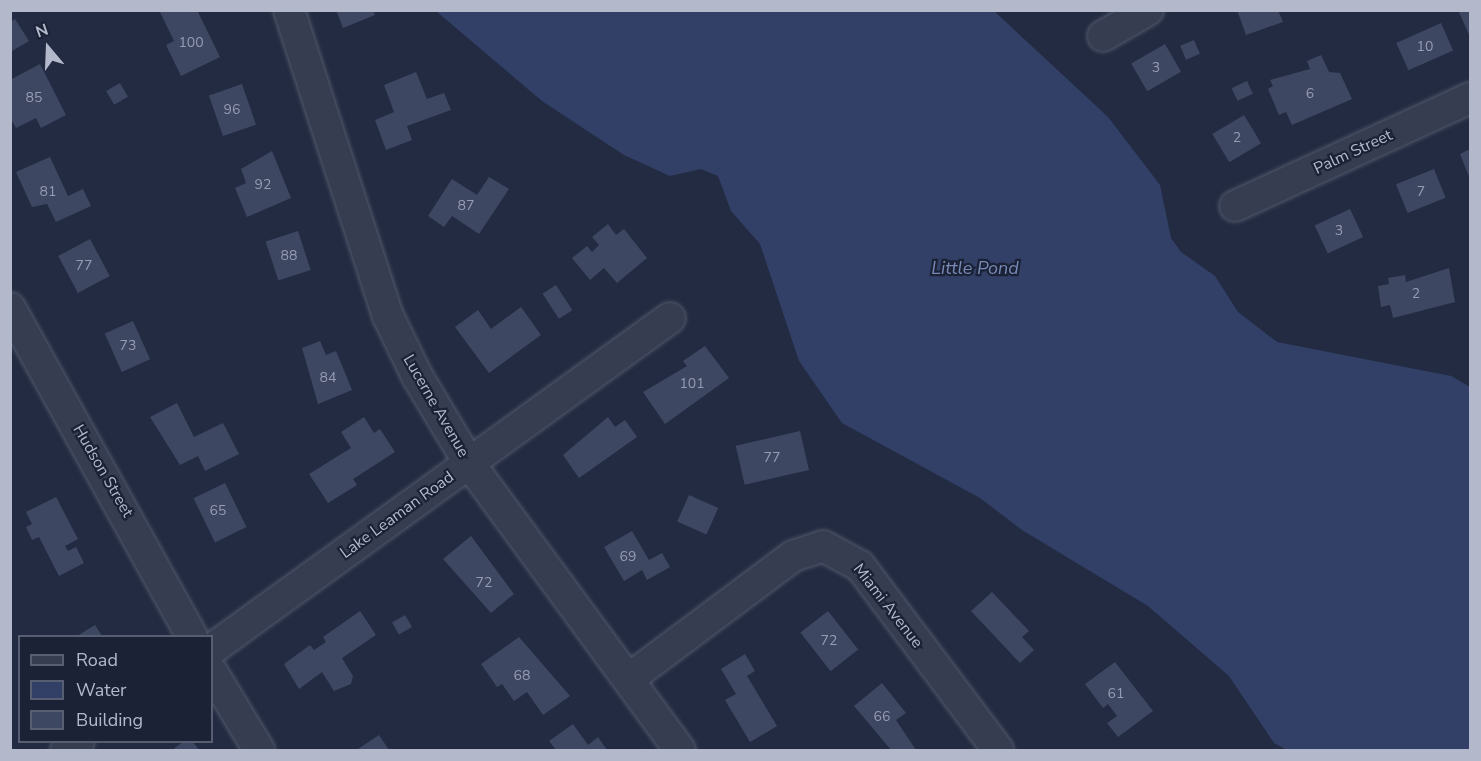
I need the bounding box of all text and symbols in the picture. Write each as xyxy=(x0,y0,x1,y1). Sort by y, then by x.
north arrow xyxy=(18,18,78,78)
text: N xyxy=(33,19,51,43)
house number: 100 xyxy=(178,35,204,51)
house number: 10 xyxy=(1417,39,1433,55)
house number: 3 xyxy=(1152,60,1160,76)
house number: 6 xyxy=(1306,86,1314,102)
house number: 85 xyxy=(26,90,42,106)
house number: 96 xyxy=(224,102,240,118)
street label: Palm Street xyxy=(1311,125,1395,179)
house number: 2 xyxy=(1233,130,1241,146)
house number: 92 xyxy=(255,177,271,193)
house number: 81 xyxy=(40,184,56,200)
house number: 7 xyxy=(1417,184,1425,200)
house number: 87 xyxy=(458,198,474,214)
house number: 3 xyxy=(1335,223,1343,239)
house number: 88 xyxy=(281,248,297,264)
water label: Little Pond xyxy=(931,257,1019,279)
house number: 77 xyxy=(76,258,92,274)
house number: 2 xyxy=(1412,286,1420,302)
house number: 73 xyxy=(120,338,136,354)
street label: Lucerne Avenue xyxy=(399,351,473,461)
house number: 84 xyxy=(320,370,336,386)
house number: 101 xyxy=(679,376,705,392)
street label: Hudson Street xyxy=(69,421,137,521)
house number: 77 xyxy=(764,450,780,466)
street label: Lake Leaman Road xyxy=(336,467,458,563)
house number: 65 xyxy=(210,503,226,519)
house number: 69 xyxy=(620,549,636,565)
street label: Miami Avenue xyxy=(849,560,927,652)
house number: 72 xyxy=(476,575,492,591)
house number: 72 xyxy=(821,633,837,649)
legend xyxy=(18,635,213,743)
text: Road xyxy=(76,648,118,672)
house number: 68 xyxy=(514,668,530,684)
text: Water xyxy=(76,678,127,702)
house number: 61 xyxy=(1108,686,1124,702)
text: Building xyxy=(76,708,143,732)
house number: 66 xyxy=(874,709,890,725)

